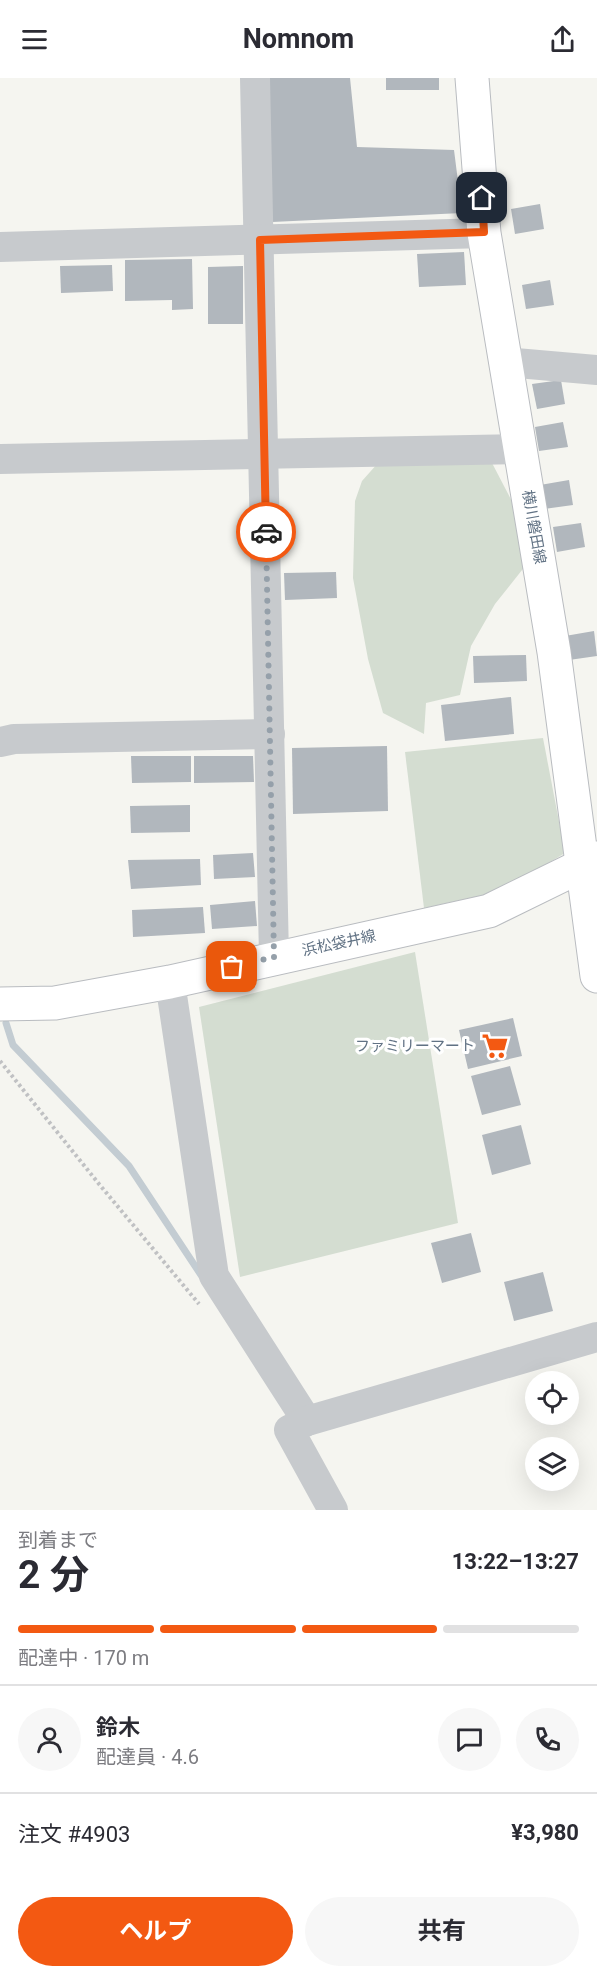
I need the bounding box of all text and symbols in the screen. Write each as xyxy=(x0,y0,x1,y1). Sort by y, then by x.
icon: menu xyxy=(18,23,51,56)
text: Nomnom xyxy=(243,23,354,55)
icon: share xyxy=(546,23,579,56)
pin xyxy=(456,172,507,223)
icon: home xyxy=(465,181,498,214)
street label: 横川磐田線 xyxy=(519,488,549,566)
courier xyxy=(236,502,296,562)
icon: car xyxy=(250,516,283,549)
street label: 浜松袋井線 xyxy=(300,926,378,960)
pin xyxy=(206,941,257,992)
icon: bag xyxy=(215,950,248,983)
supermarket icon: ファミリーマート xyxy=(480,1031,510,1061)
place label: ファミリーマート xyxy=(355,1037,475,1055)
map controls xyxy=(525,1371,579,1491)
button: locate xyxy=(525,1371,579,1425)
button: layers xyxy=(525,1437,579,1491)
text: 到着まで xyxy=(18,1528,98,1552)
text: 13:22–13:27 xyxy=(452,1549,579,1574)
text: 2 分 xyxy=(18,1552,89,1598)
text: 配達中 · 170 m xyxy=(18,1646,149,1670)
button: person xyxy=(18,1708,81,1771)
button: chat xyxy=(438,1708,501,1771)
button: phone xyxy=(516,1708,579,1771)
text: 鈴木 xyxy=(96,1715,140,1740)
text: 配達員 · 4.6 xyxy=(96,1745,199,1769)
text: ¥3,980 xyxy=(511,1820,579,1845)
text: 注文 #4903 xyxy=(18,1822,130,1847)
button: ヘルプ xyxy=(18,1897,293,1966)
button: 共有 xyxy=(305,1897,579,1966)

